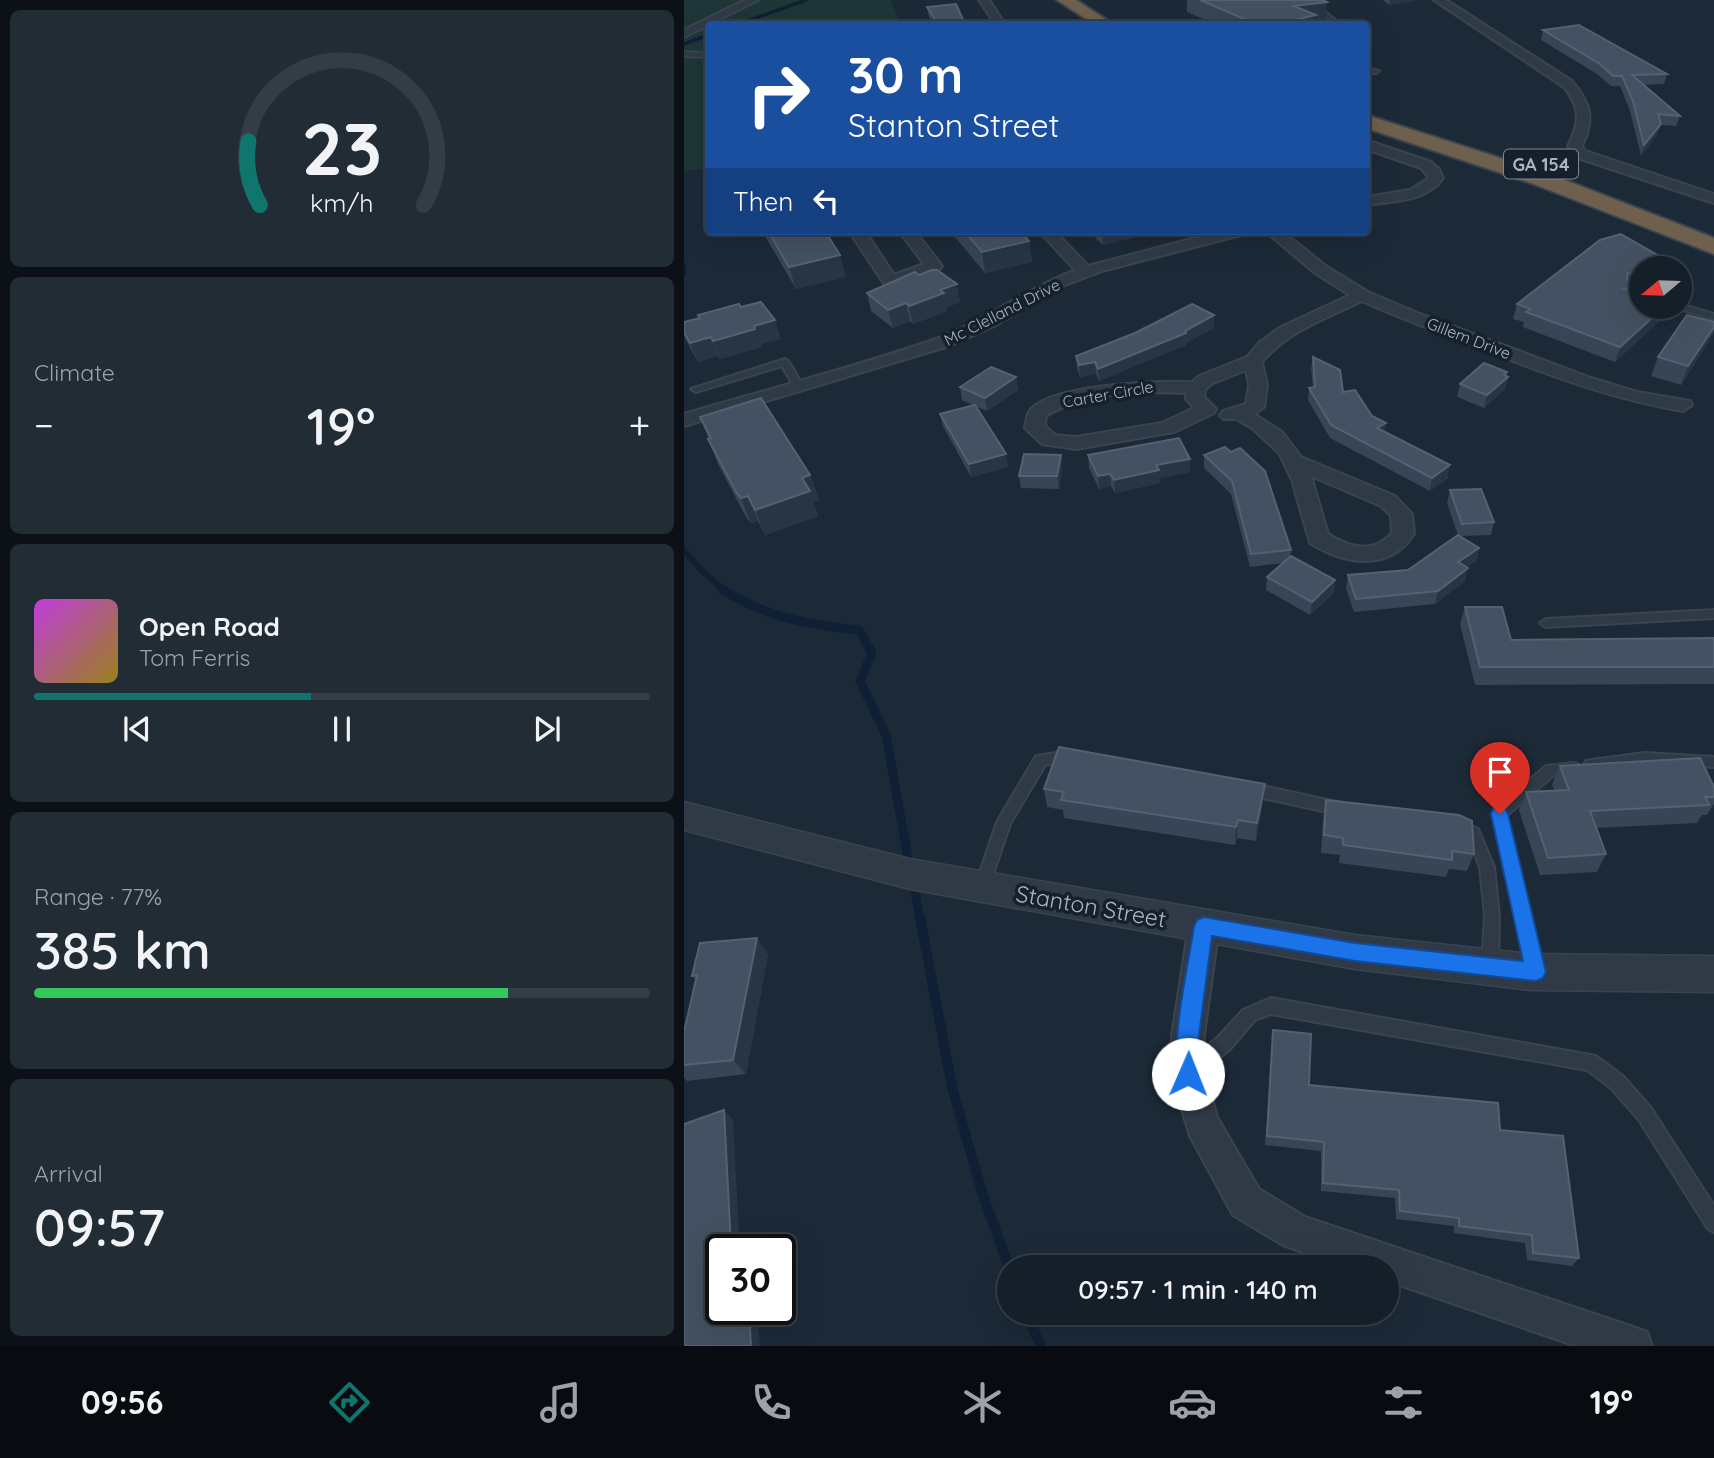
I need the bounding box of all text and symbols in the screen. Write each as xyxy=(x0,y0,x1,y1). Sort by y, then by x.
text: 30 m xyxy=(848,44,963,105)
icon: right xyxy=(733,49,824,140)
text: 23 xyxy=(302,102,382,193)
text: Stanton Street xyxy=(848,105,1059,145)
road number: GA 154 xyxy=(1504,149,1578,178)
icon: left xyxy=(807,182,845,220)
text: Then xyxy=(733,185,793,218)
text: km/h xyxy=(310,186,374,217)
north arrow xyxy=(1629,256,1692,318)
map controls xyxy=(1629,256,1692,319)
street label: Mc Clelland Drive xyxy=(941,274,1063,350)
street label: Gillem Drive xyxy=(1424,313,1514,363)
text: Climate xyxy=(34,358,115,387)
street label: Carter Circle xyxy=(1061,376,1155,412)
text: 19° xyxy=(307,393,376,458)
text: − xyxy=(34,401,54,449)
text: + xyxy=(629,401,650,449)
text: Open Road xyxy=(139,610,280,643)
text: Tom Ferris xyxy=(139,643,250,672)
icon: previous xyxy=(118,710,156,748)
icon: pause xyxy=(323,710,361,748)
icon: next xyxy=(528,710,566,748)
pin xyxy=(1470,742,1530,814)
icon: arrive xyxy=(1481,753,1519,791)
street label: Stanton Street xyxy=(1014,879,1169,934)
text: Range · 77% xyxy=(34,882,162,911)
text: 385 km xyxy=(34,917,211,982)
position arrow xyxy=(1151,1037,1225,1111)
text: Arrival xyxy=(34,1159,103,1188)
text: 09:57 xyxy=(34,1194,165,1259)
speed limit sign: 30 xyxy=(705,1234,796,1325)
text: 09:57 · 1 min · 140 m xyxy=(1078,1273,1318,1306)
icon: directions xyxy=(325,1378,374,1427)
icon: music xyxy=(536,1378,585,1427)
icon: phone xyxy=(747,1378,796,1427)
icon: climate xyxy=(958,1378,1007,1427)
icon: car xyxy=(1168,1378,1217,1427)
icon: filters xyxy=(1379,1378,1428,1427)
text: 09:56 xyxy=(81,1382,164,1422)
text: 19° xyxy=(1590,1382,1633,1422)

